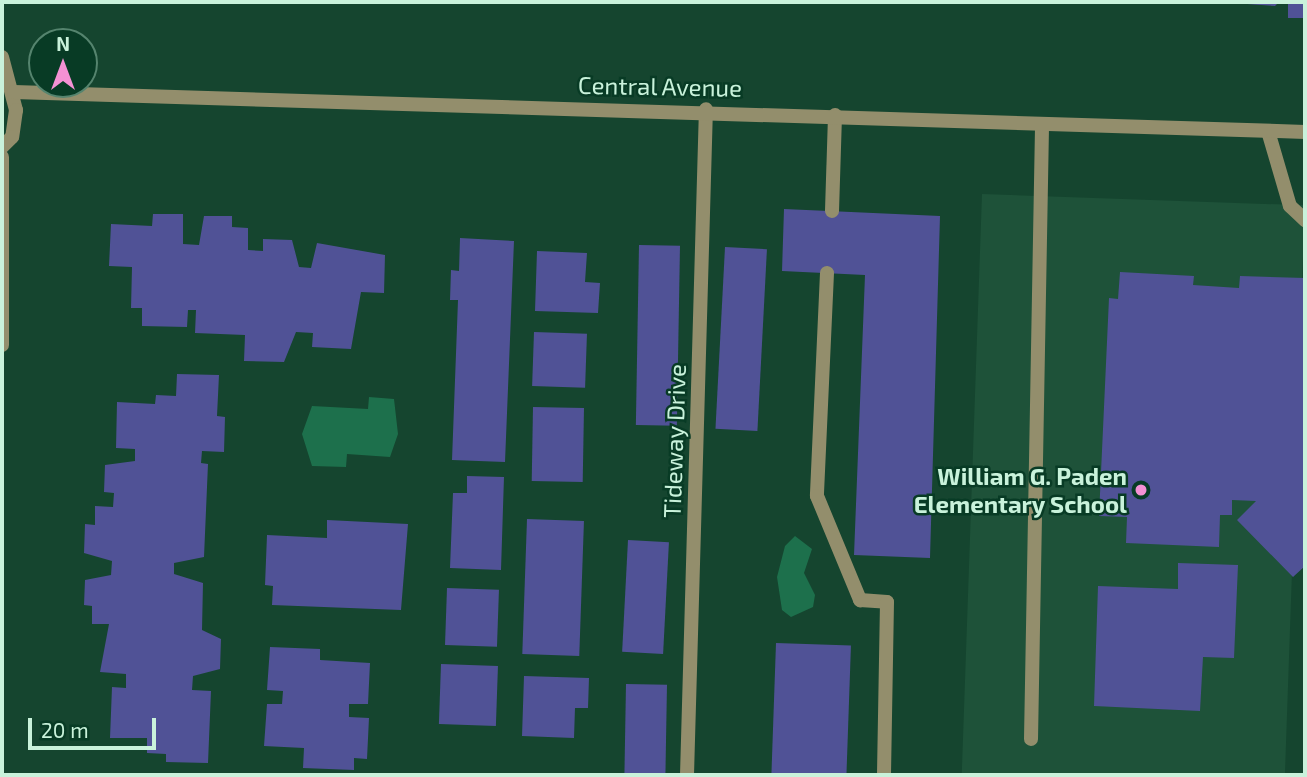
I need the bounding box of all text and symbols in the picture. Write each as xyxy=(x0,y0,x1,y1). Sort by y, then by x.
north arrow xyxy=(28,28,98,98)
text: N xyxy=(56,32,70,55)
street label: Central Avenue xyxy=(577,70,743,102)
street label: Tideway Drive xyxy=(657,363,691,519)
place label: William G. Paden Elementary School xyxy=(913,462,1127,518)
marker: William G. Paden Elementary School xyxy=(1133,482,1149,498)
scale bar xyxy=(32,704,159,748)
text: 20 m xyxy=(41,717,89,742)

